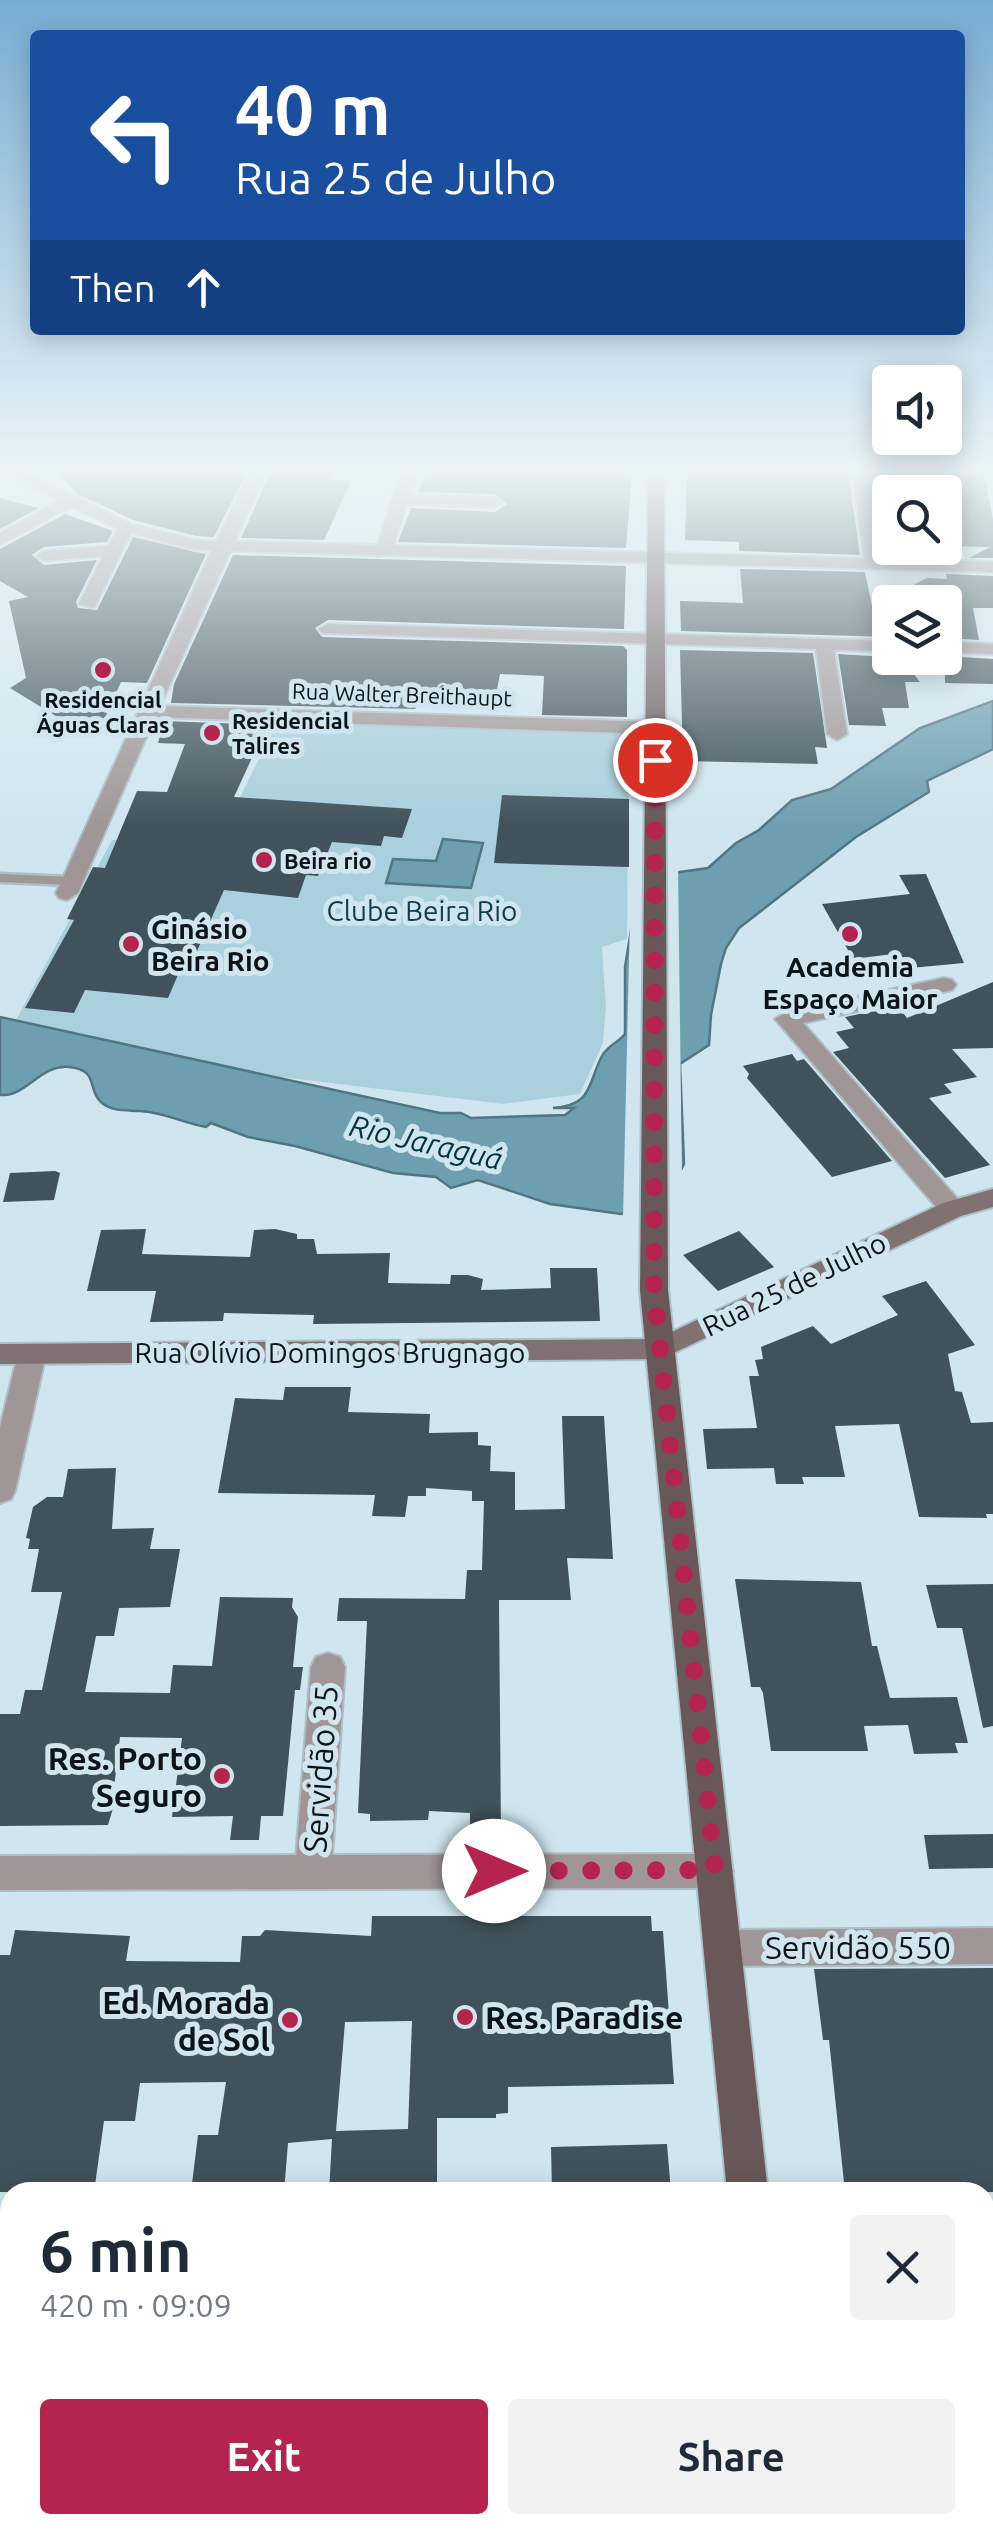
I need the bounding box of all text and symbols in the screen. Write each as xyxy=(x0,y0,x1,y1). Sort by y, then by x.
icon: left xyxy=(70,70,200,200)
text: 40 m xyxy=(235,70,391,148)
text: Rua 25 de Julho xyxy=(235,152,556,203)
icon: ahead xyxy=(176,260,231,315)
text: Then xyxy=(70,267,156,309)
map controls xyxy=(872,365,962,675)
button: sound xyxy=(872,365,962,455)
button: search xyxy=(872,475,962,565)
button: layers xyxy=(872,585,962,675)
marker: Residencial Águas Claras xyxy=(92,659,114,681)
street label: Rua Walter Breithaupt xyxy=(292,678,513,710)
place label: Residencial Águas Claras xyxy=(37,687,169,737)
place label: Residencial Talires xyxy=(232,708,350,758)
pin xyxy=(613,718,698,803)
marker: Residencial Talires xyxy=(201,722,223,744)
icon: arrive xyxy=(628,733,683,788)
place label: Beira rio xyxy=(284,848,372,873)
marker: Beira rio xyxy=(253,849,275,871)
park label: Clube Beira Rio xyxy=(327,895,517,926)
place label: Ginásio Beira Rio xyxy=(151,913,270,976)
marker: Academia Espaço Maior xyxy=(839,923,861,945)
marker: Ginásio Beira Rio xyxy=(120,933,142,955)
place label: Academia Espaço Maior xyxy=(763,951,938,1015)
water label: Rio Jaraguá xyxy=(347,1108,505,1176)
street label: Rua 25 de Julho xyxy=(697,1226,891,1342)
street label: Rua Olívio Domingos Brugnago xyxy=(135,1337,525,1368)
street label: Servidão 35 xyxy=(296,1684,344,1854)
place label: Res. Porto Seguro xyxy=(48,1740,202,1813)
marker: Res. Porto Seguro xyxy=(211,1765,233,1787)
position arrow xyxy=(442,1819,546,1923)
street label: Servidão 550 xyxy=(765,1929,951,1965)
place label: Ed. Morada de Sol xyxy=(102,1984,270,2057)
place label: Res. Paradise xyxy=(485,1999,683,2035)
marker: Res. Paradise xyxy=(454,2006,476,2028)
marker: Ed. Morada de Sol xyxy=(279,2009,301,2031)
button: close xyxy=(850,2215,955,2320)
text: 6 min xyxy=(40,2216,192,2283)
text: 420 m · 09:09 xyxy=(40,2287,232,2323)
button: Exit xyxy=(40,2399,488,2514)
button: Share xyxy=(508,2399,955,2514)

